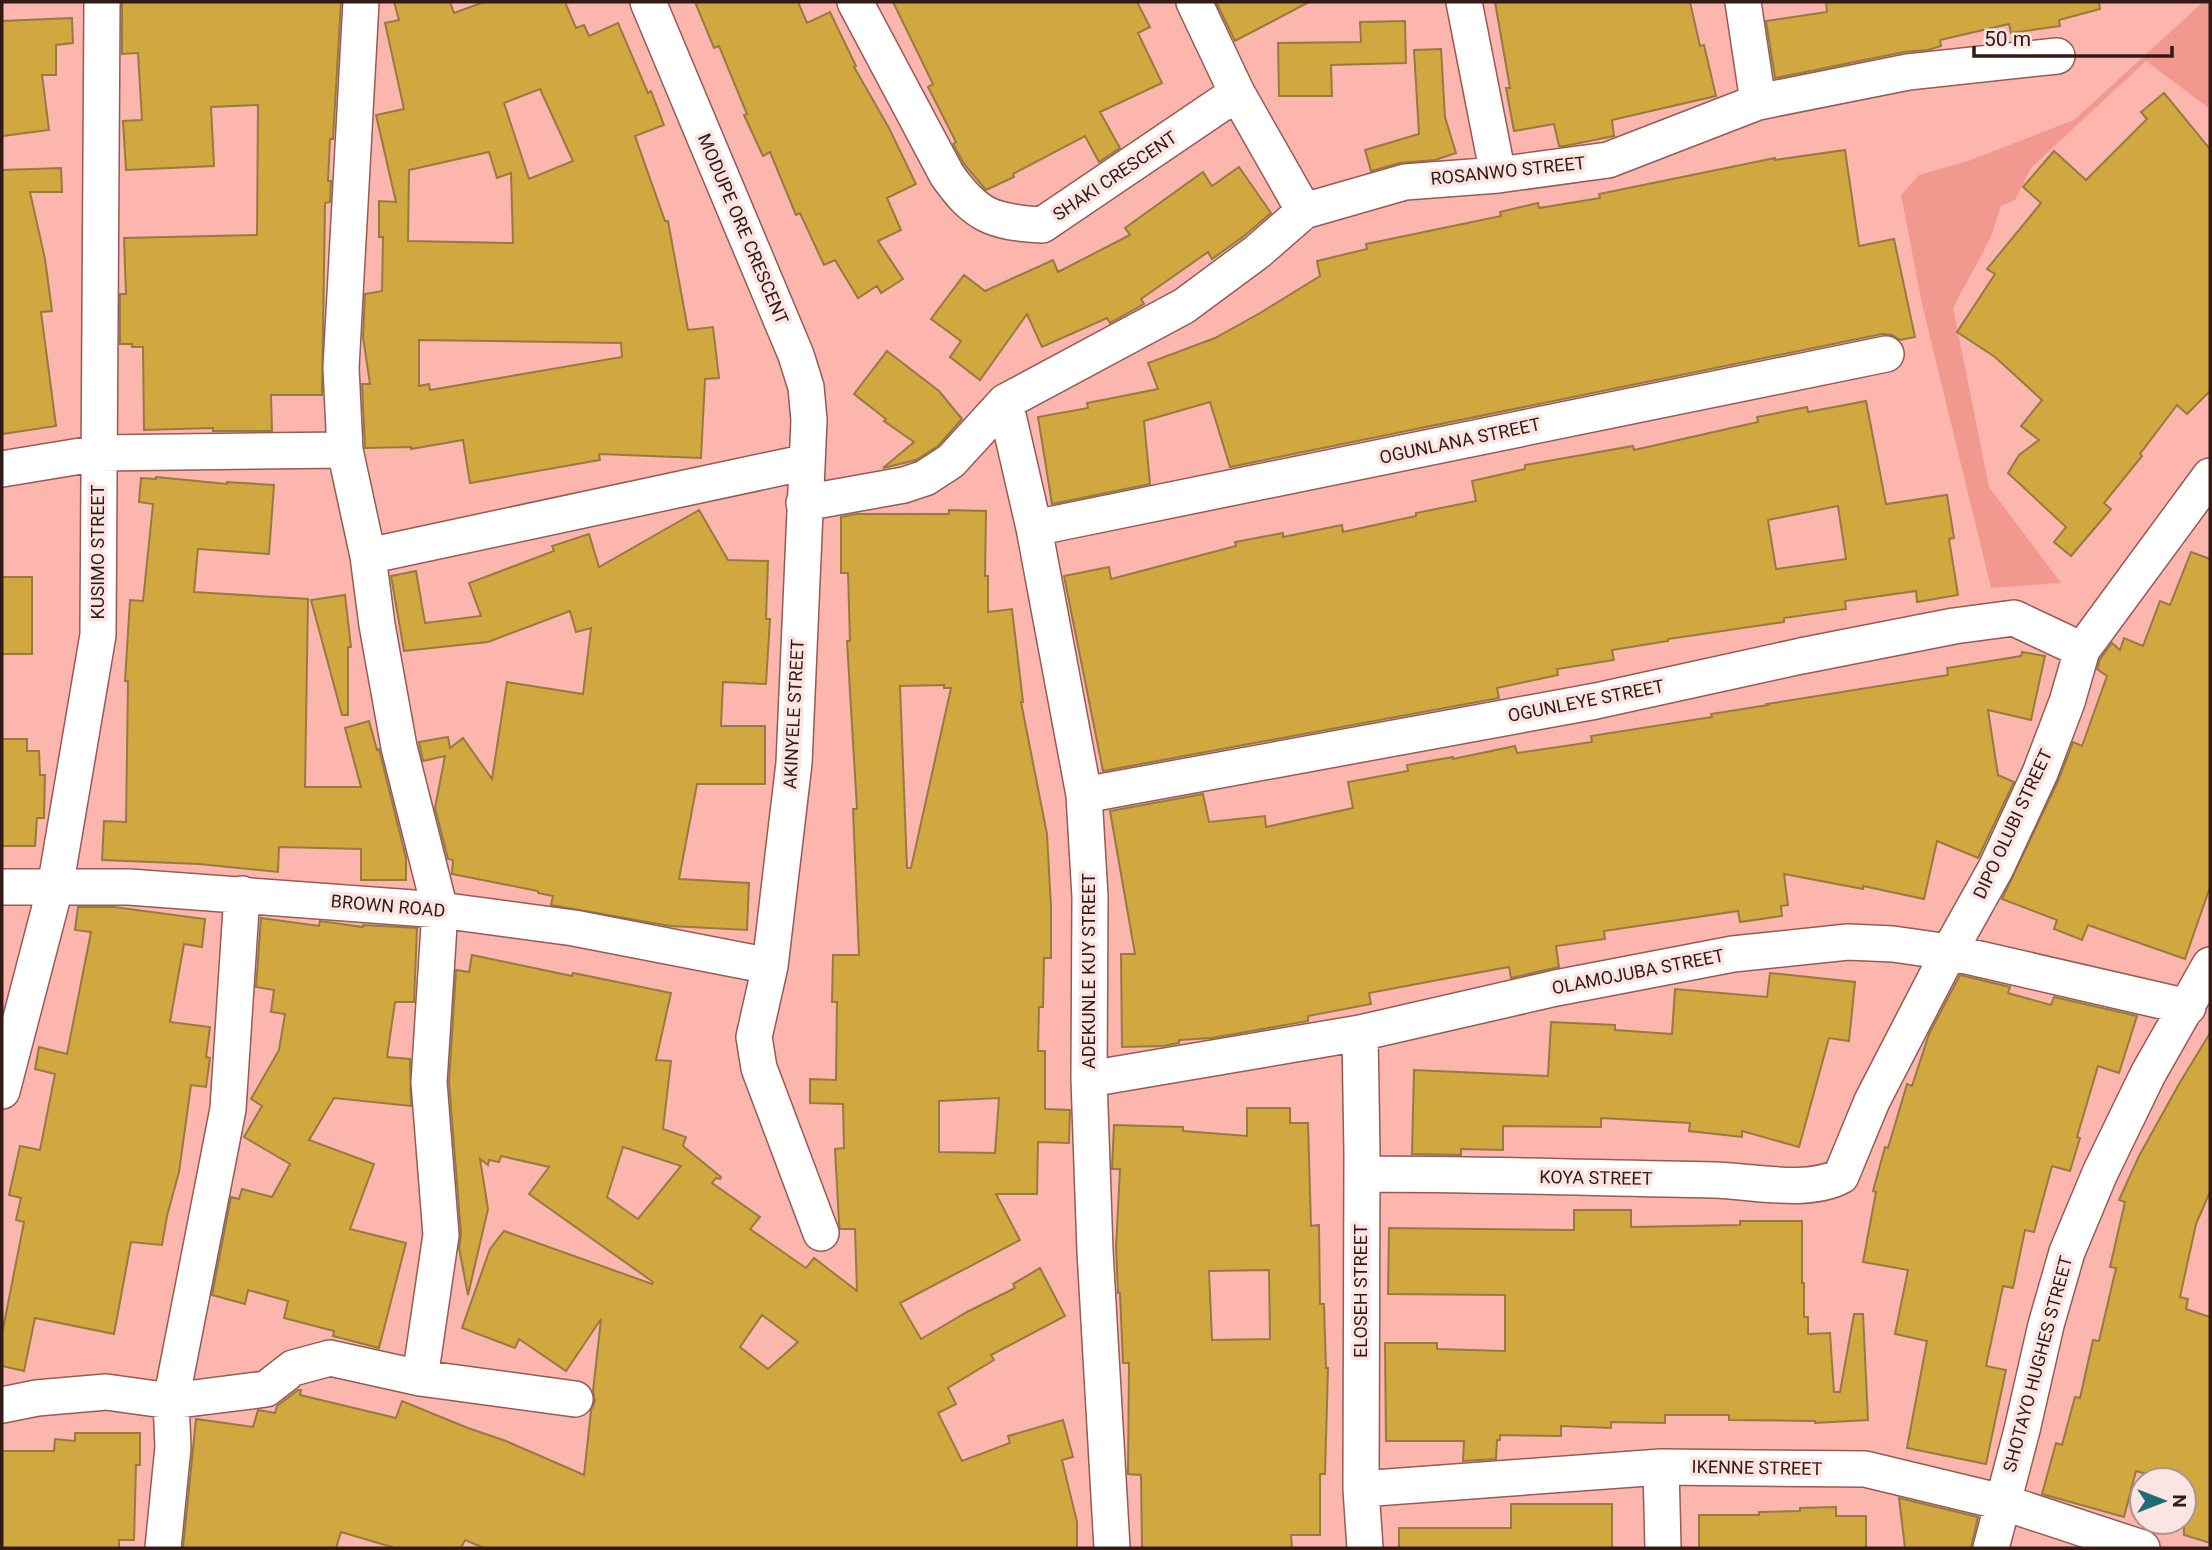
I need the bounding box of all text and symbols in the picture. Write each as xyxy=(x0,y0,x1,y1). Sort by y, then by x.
scale bar xyxy=(1974,14,2172,58)
text: 50 m xyxy=(1984,27,2031,51)
street label: SHAKI CRESCENT xyxy=(1049,126,1181,225)
street label: MODUPE ORE CRESCENT xyxy=(694,130,793,327)
street label: ROSANWO STREET xyxy=(1430,152,1587,189)
street label: OGUNLANA STREET xyxy=(1378,413,1542,468)
street label: KUSIMO STREET xyxy=(87,484,108,620)
street label: AKINYELE STREET xyxy=(779,638,808,789)
street label: OGUNLEYE STREET xyxy=(1506,675,1666,726)
street label: DIPO OLUBI STREET xyxy=(1969,745,2057,902)
street label: ADEKUNLE KUY STREET xyxy=(1078,873,1099,1069)
street label: BROWN ROAD xyxy=(330,890,446,921)
street label: OLAMOJUBA STREET xyxy=(1550,944,1726,999)
street label: KOYA STREET xyxy=(1539,1166,1653,1189)
street label: ELOSEH STREET xyxy=(1350,1224,1371,1358)
street label: SHOTAYO HUGHES STREET xyxy=(1999,1253,2077,1474)
street label: IKENNE STREET xyxy=(1691,1456,1823,1479)
north arrow xyxy=(2128,1466,2198,1536)
text: N xyxy=(2168,1494,2191,1508)

